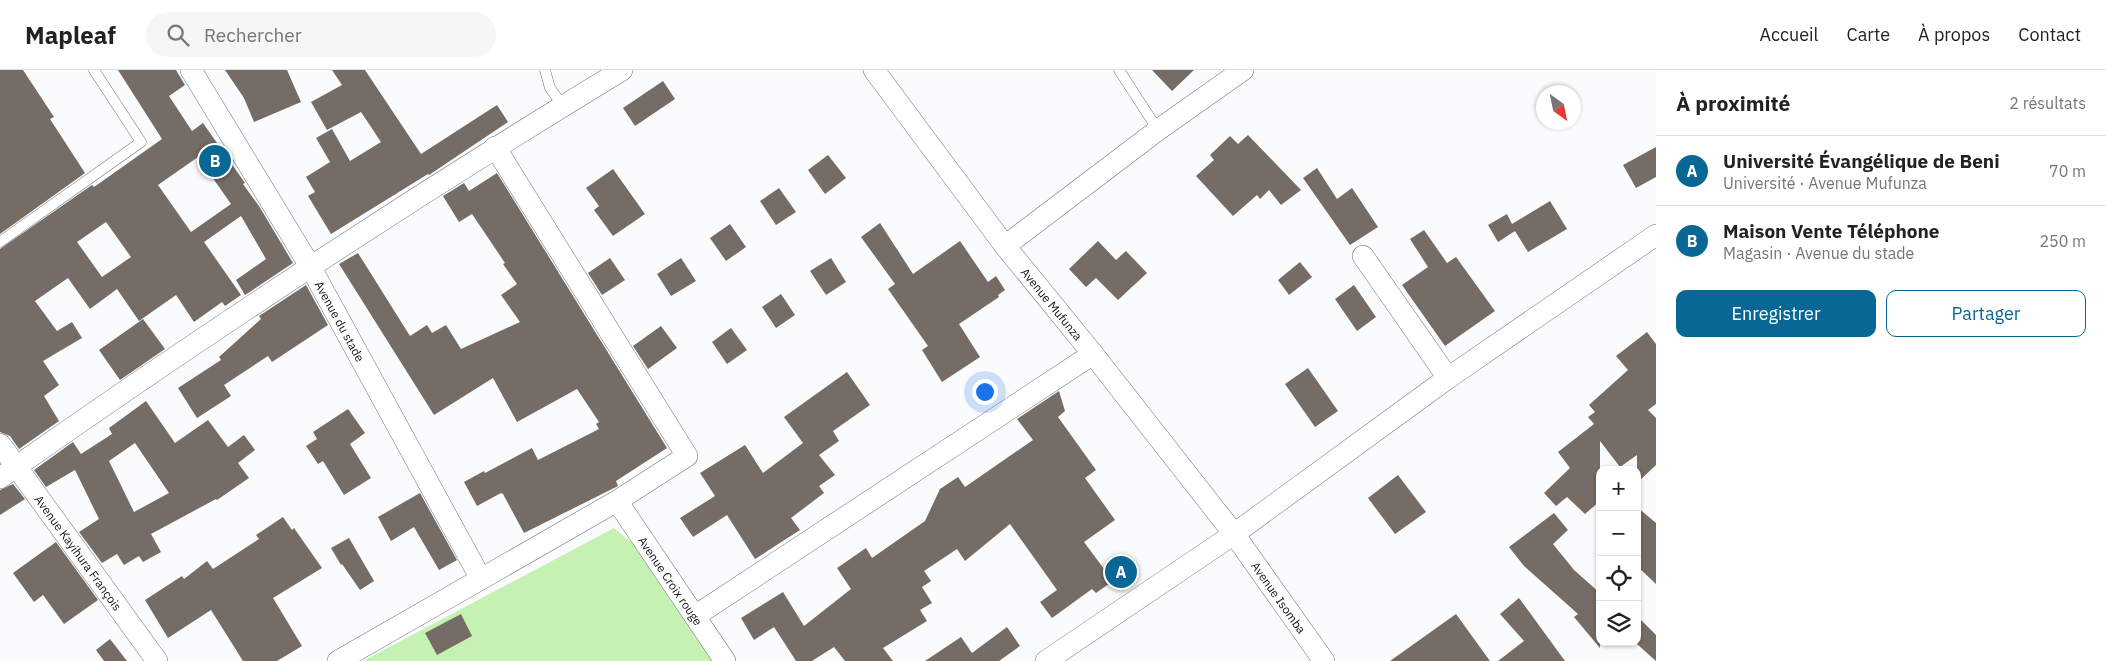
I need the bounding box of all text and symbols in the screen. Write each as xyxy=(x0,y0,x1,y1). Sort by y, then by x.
search box xyxy=(146,12,496,57)
text: Mapleaf xyxy=(25,19,116,51)
icon: search xyxy=(164,21,192,49)
text: Rechercher xyxy=(204,23,302,47)
text: Accueil xyxy=(1759,23,1818,46)
text: Carte xyxy=(1846,23,1890,46)
text: À propos xyxy=(1918,23,1990,46)
text: Contact xyxy=(2018,23,2081,46)
north arrow xyxy=(1536,85,1581,130)
text: À proximité xyxy=(1676,89,1790,117)
text: 2 résultats xyxy=(2009,93,2086,113)
pin: B xyxy=(199,142,231,180)
text: Université Évangélique de Beni xyxy=(1723,149,2000,173)
text: A xyxy=(1687,161,1697,181)
text: 70 m xyxy=(2049,161,2086,181)
text: Université · Avenue Mufunza xyxy=(1723,173,1927,193)
text: Maison Vente Téléphone xyxy=(1723,219,1940,243)
text: B xyxy=(1687,231,1697,251)
text: 250 m xyxy=(2039,231,2086,251)
text: Magasin · Avenue du stade xyxy=(1723,243,1914,263)
street label: Avenue Mufunza xyxy=(1018,265,1086,344)
street label: Avenue du stade xyxy=(312,278,368,364)
button: Enregistrer xyxy=(1676,290,1876,337)
button: Partager xyxy=(1886,290,2086,337)
your location xyxy=(972,379,998,405)
map controls xyxy=(1596,466,1641,646)
button: + xyxy=(1596,466,1641,511)
street label: Avenue Kayihura François xyxy=(32,492,125,613)
button: − xyxy=(1596,511,1641,556)
street label: Avenue Croix rouge xyxy=(635,533,706,628)
pin: A xyxy=(1105,553,1137,591)
button: locate xyxy=(1596,556,1641,601)
street label: Avenue Isomba xyxy=(1248,559,1310,637)
button: layers xyxy=(1596,601,1641,646)

